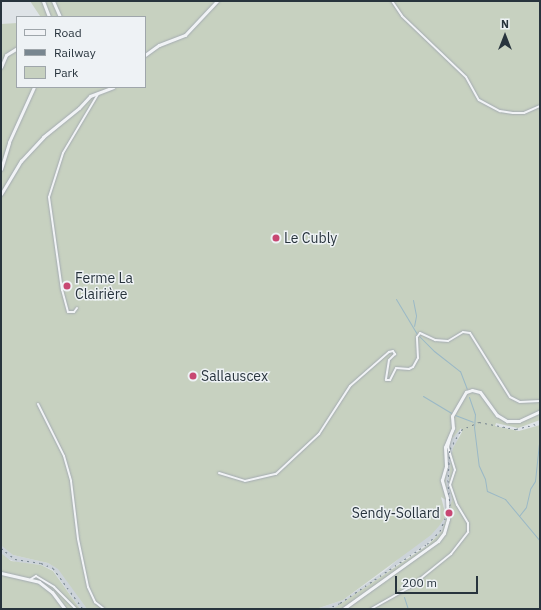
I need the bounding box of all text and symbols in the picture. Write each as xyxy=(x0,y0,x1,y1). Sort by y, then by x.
legend xyxy=(16,16,146,88)
north arrow xyxy=(485,16,525,56)
text: N xyxy=(501,17,509,31)
text: Road xyxy=(54,25,82,40)
text: Railway xyxy=(54,45,96,60)
text: Park xyxy=(54,65,78,80)
place label: Le Cubly xyxy=(284,230,337,246)
marker: Le Cubly xyxy=(271,233,281,243)
place label: Ferme La Clairière xyxy=(75,270,133,302)
marker: Ferme La Clairière xyxy=(62,281,72,291)
place label: Sallauscex xyxy=(201,368,268,384)
marker: Sallauscex xyxy=(188,371,198,381)
place label: Sendy-Sollard xyxy=(352,505,440,521)
marker: Sendy-Sollard xyxy=(443,507,455,519)
scale bar xyxy=(397,568,480,594)
text: 200 m xyxy=(402,575,437,590)

